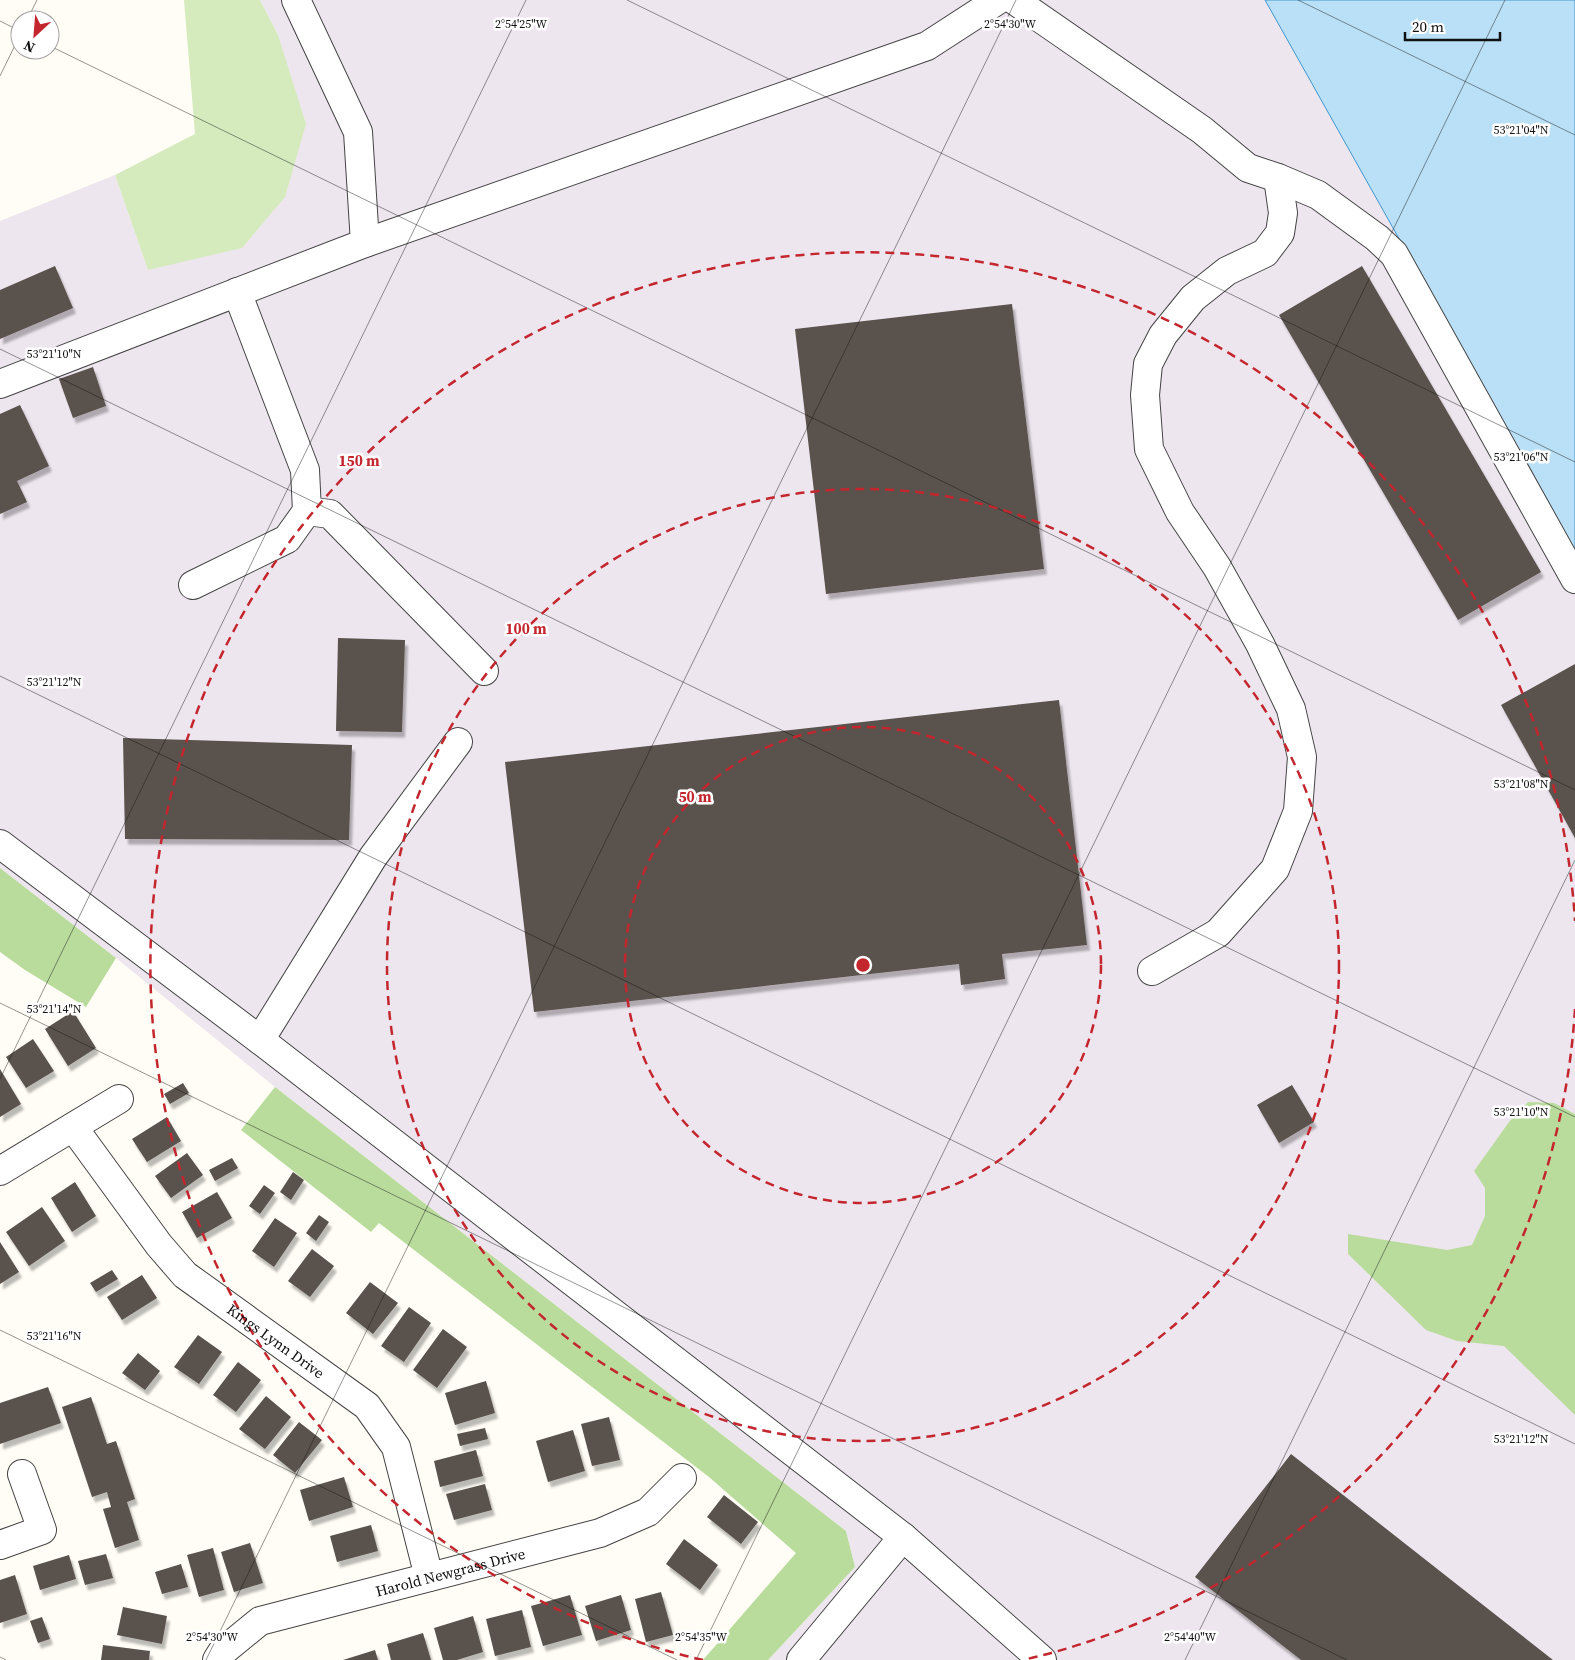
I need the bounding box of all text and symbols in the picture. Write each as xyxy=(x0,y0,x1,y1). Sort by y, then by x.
north arrow xyxy=(10,10,60,60)
scale bar xyxy=(1405,10,1500,42)
text: 2°54'25"W xyxy=(495,16,547,32)
text: 2°54'30"W xyxy=(984,16,1036,32)
text: 20 m xyxy=(1412,16,1444,37)
text: N xyxy=(20,35,38,58)
text: 53°21'04"N xyxy=(1493,122,1549,138)
text: 53°21'10"N xyxy=(26,346,82,362)
text: 53°21'06"N xyxy=(1493,449,1549,465)
text: 150 m xyxy=(338,450,380,471)
text: 100 m xyxy=(505,618,547,639)
text: 53°21'12"N xyxy=(26,674,82,690)
text: 53°21'08"N xyxy=(1493,776,1549,792)
text: 50 m xyxy=(678,786,712,807)
centre of rings xyxy=(854,956,872,974)
text: 53°21'14"N xyxy=(26,1001,82,1017)
text: 53°21'10"N xyxy=(1493,1104,1549,1120)
street label: Kings Lynn Drive xyxy=(223,1298,329,1383)
text: 53°21'16"N xyxy=(26,1328,82,1344)
text: 53°21'12"N xyxy=(1493,1431,1549,1447)
street label: Harold Newgrass Drive xyxy=(373,1542,528,1601)
text: 2°54'30"W xyxy=(186,1629,238,1645)
text: 2°54'35"W xyxy=(675,1629,727,1645)
text: 2°54'40"W xyxy=(1164,1629,1216,1645)

